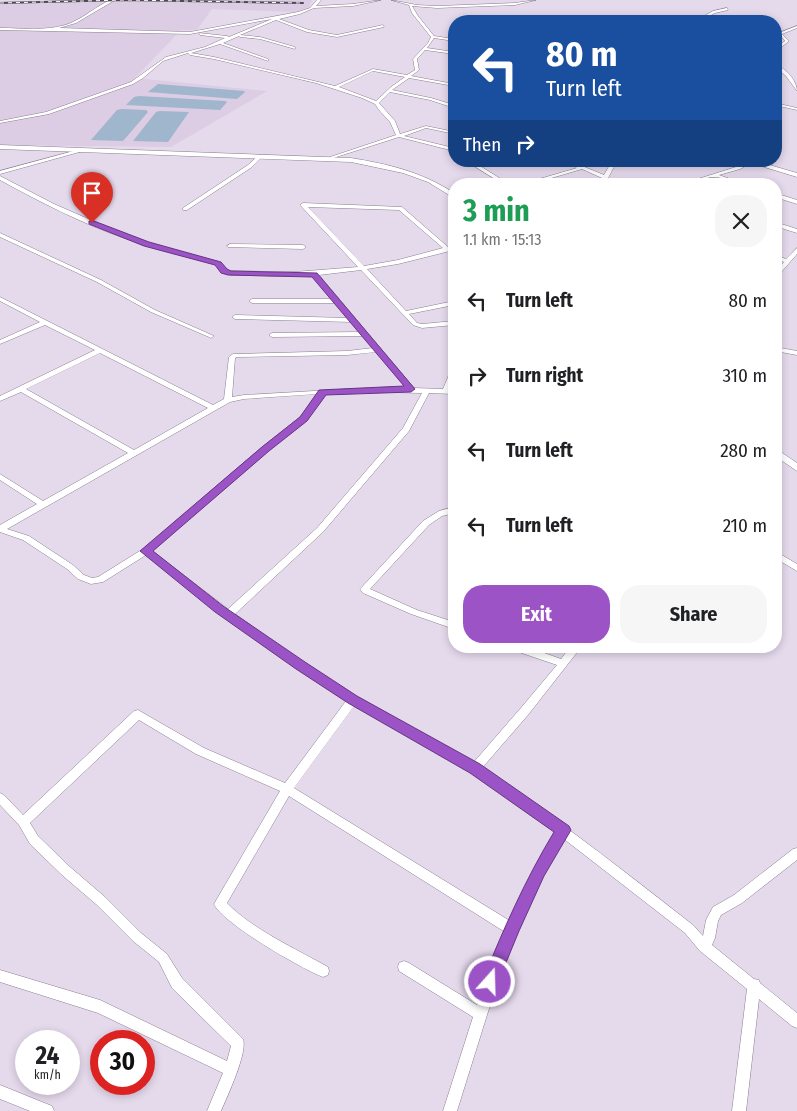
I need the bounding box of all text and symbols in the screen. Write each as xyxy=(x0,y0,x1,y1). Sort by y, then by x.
text: 80 m xyxy=(546,33,618,75)
icon: left xyxy=(463,35,528,100)
text: Turn left xyxy=(546,75,622,102)
icon: right xyxy=(511,130,539,158)
text: Then xyxy=(463,133,501,156)
pin xyxy=(71,172,113,223)
icon: arrive xyxy=(78,179,106,207)
text: 3 min xyxy=(463,193,530,229)
button: close xyxy=(715,195,767,247)
text: 1.1 km · 15:13 xyxy=(463,230,541,249)
icon: left xyxy=(463,287,491,315)
text: Turn left xyxy=(506,289,573,312)
text: 80 m xyxy=(729,289,767,312)
icon: right xyxy=(463,362,491,390)
text: Turn right xyxy=(506,364,583,387)
text: 310 m xyxy=(723,364,767,387)
icon: left xyxy=(463,437,491,465)
text: Turn left xyxy=(506,439,573,462)
text: 280 m xyxy=(720,439,767,462)
icon: left xyxy=(463,512,491,540)
text: Turn left xyxy=(506,514,573,537)
text: 210 m xyxy=(723,514,767,537)
button: Exit xyxy=(463,585,610,643)
button: Share xyxy=(620,585,767,643)
position arrow xyxy=(463,955,515,1007)
speed limit sign: 30 xyxy=(90,1030,155,1095)
text: 24 xyxy=(36,1041,59,1071)
text: km/h xyxy=(34,1068,61,1082)

